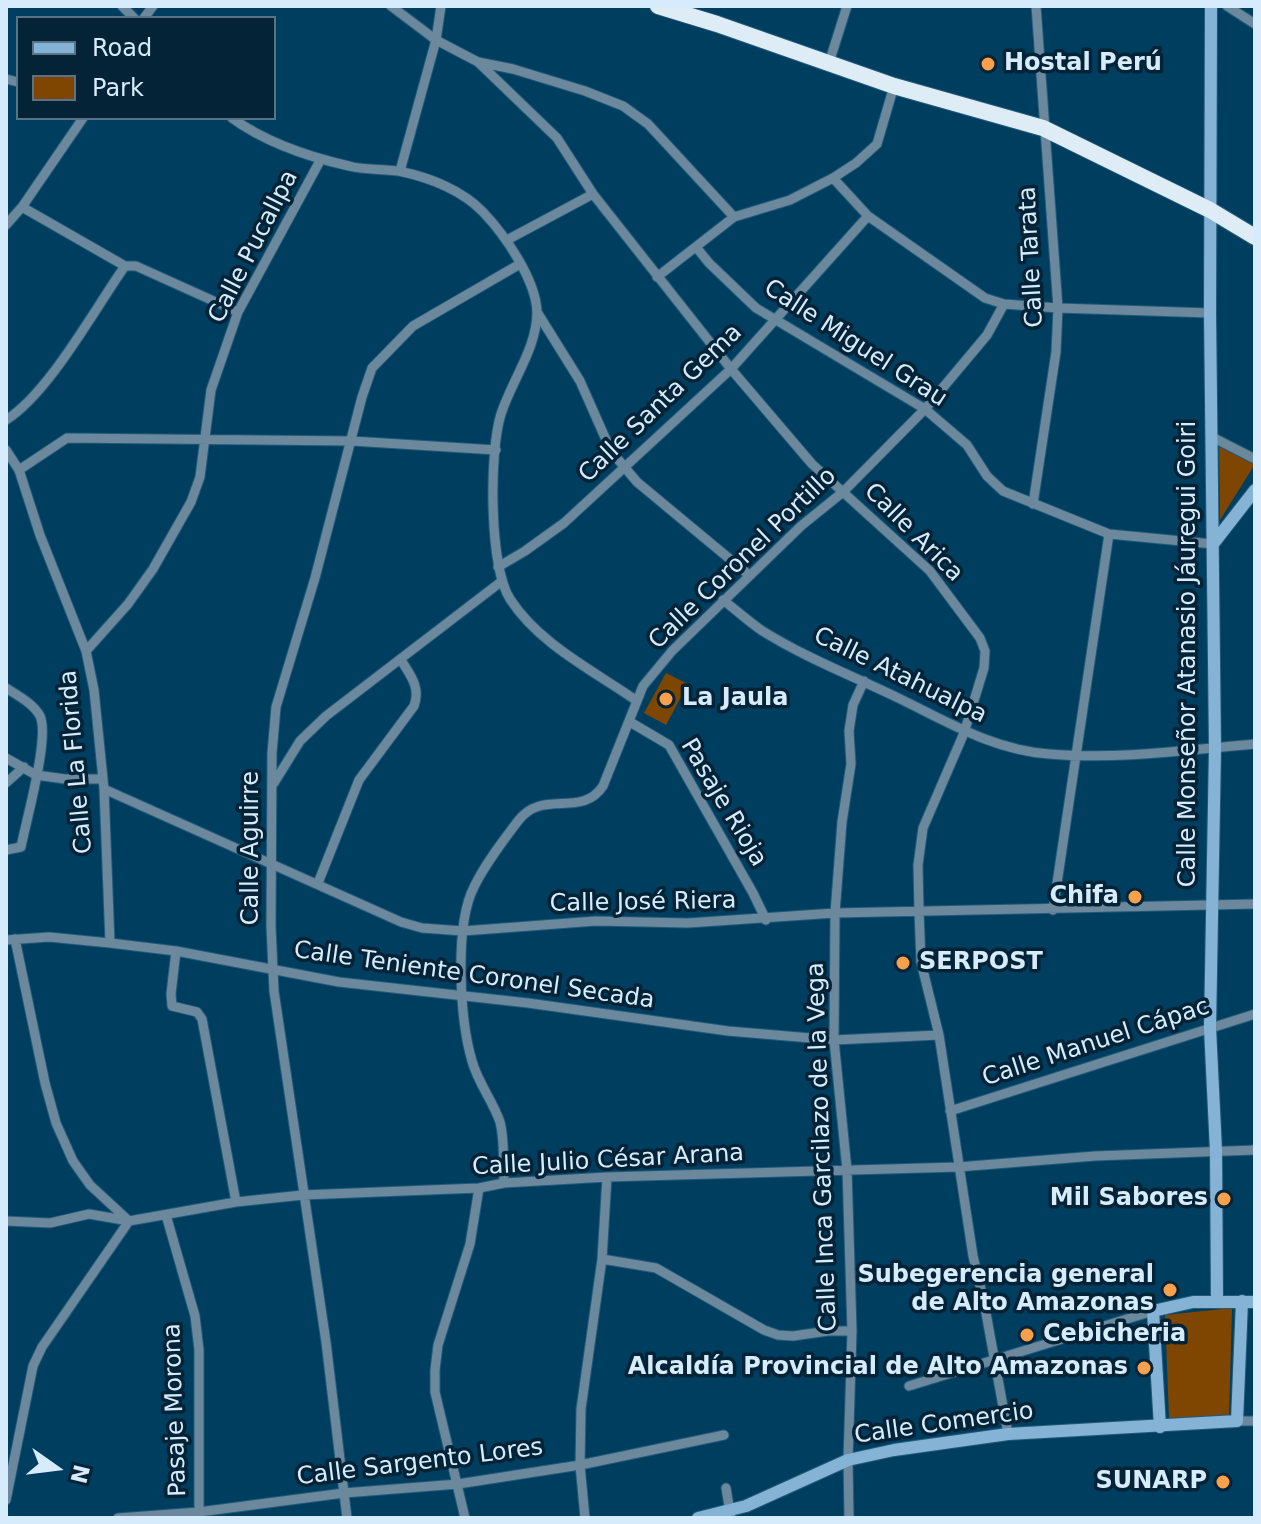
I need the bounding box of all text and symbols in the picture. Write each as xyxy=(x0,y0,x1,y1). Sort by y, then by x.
legend xyxy=(16,16,276,120)
text: Road xyxy=(92,34,152,62)
place label: Hostal Perú xyxy=(1004,50,1162,78)
marker: Hostal Perú xyxy=(979,55,997,73)
text: Park xyxy=(92,74,144,102)
street label: Calle Pucallpa xyxy=(203,166,305,328)
street label: Calle Tarata xyxy=(1014,186,1050,328)
street label: Calle Miguel Grau xyxy=(758,274,952,414)
street label: Calle Santa Gema xyxy=(573,319,749,489)
street label: Calle Monseñor Atanasio Jáuregui Goiri xyxy=(1175,421,1203,887)
street label: Calle Coronel Portillo xyxy=(643,462,843,656)
street label: Calle Arica xyxy=(858,478,968,588)
street label: Calle Atahualpa xyxy=(809,622,991,730)
street label: Calle La Florida xyxy=(55,669,99,855)
place label: La Jaula xyxy=(682,685,788,713)
marker: La Jaula xyxy=(657,690,675,708)
street label: Pasaje Rioja xyxy=(674,734,772,872)
street label: Calle Aguirre xyxy=(238,771,266,925)
place label: Chifa xyxy=(1049,883,1119,911)
street label: Calle José Riera xyxy=(549,887,737,919)
marker: Chifa xyxy=(1126,888,1144,906)
street label: Calle Teniente Coronel Secada xyxy=(292,936,656,1016)
place label: SERPOST xyxy=(919,949,1043,977)
marker: SERPOST xyxy=(894,954,912,972)
street label: Calle Inca Garcilazo de la Vega xyxy=(802,962,844,1332)
street label: Calle Manuel Cápac xyxy=(979,993,1213,1093)
street label: Calle Julio César Arana xyxy=(471,1139,745,1183)
place label: Mil Sabores xyxy=(1050,1185,1208,1213)
marker: Mil Sabores xyxy=(1215,1190,1233,1208)
place label: Subegerencia general de Alto Amazonas xyxy=(857,1262,1154,1318)
marker: Subegerencia general de Alto Amazonas xyxy=(1161,1281,1179,1299)
place label: Cebicheria xyxy=(1043,1321,1186,1349)
street label: Pasaje Morona xyxy=(159,1323,193,1497)
marker: Cebicheria xyxy=(1018,1326,1036,1344)
place label: Alcaldía Provincial de Alto Amazonas xyxy=(628,1354,1128,1382)
marker: Alcaldía Provincial de Alto Amazonas xyxy=(1135,1359,1153,1377)
street label: Calle Comercio xyxy=(853,1397,1035,1451)
north arrow xyxy=(16,1428,96,1508)
street label: Calle Sargento Lores xyxy=(295,1434,545,1492)
text: N xyxy=(65,1462,94,1486)
place label: SUNARP xyxy=(1095,1468,1207,1496)
marker: SUNARP xyxy=(1214,1473,1232,1491)

